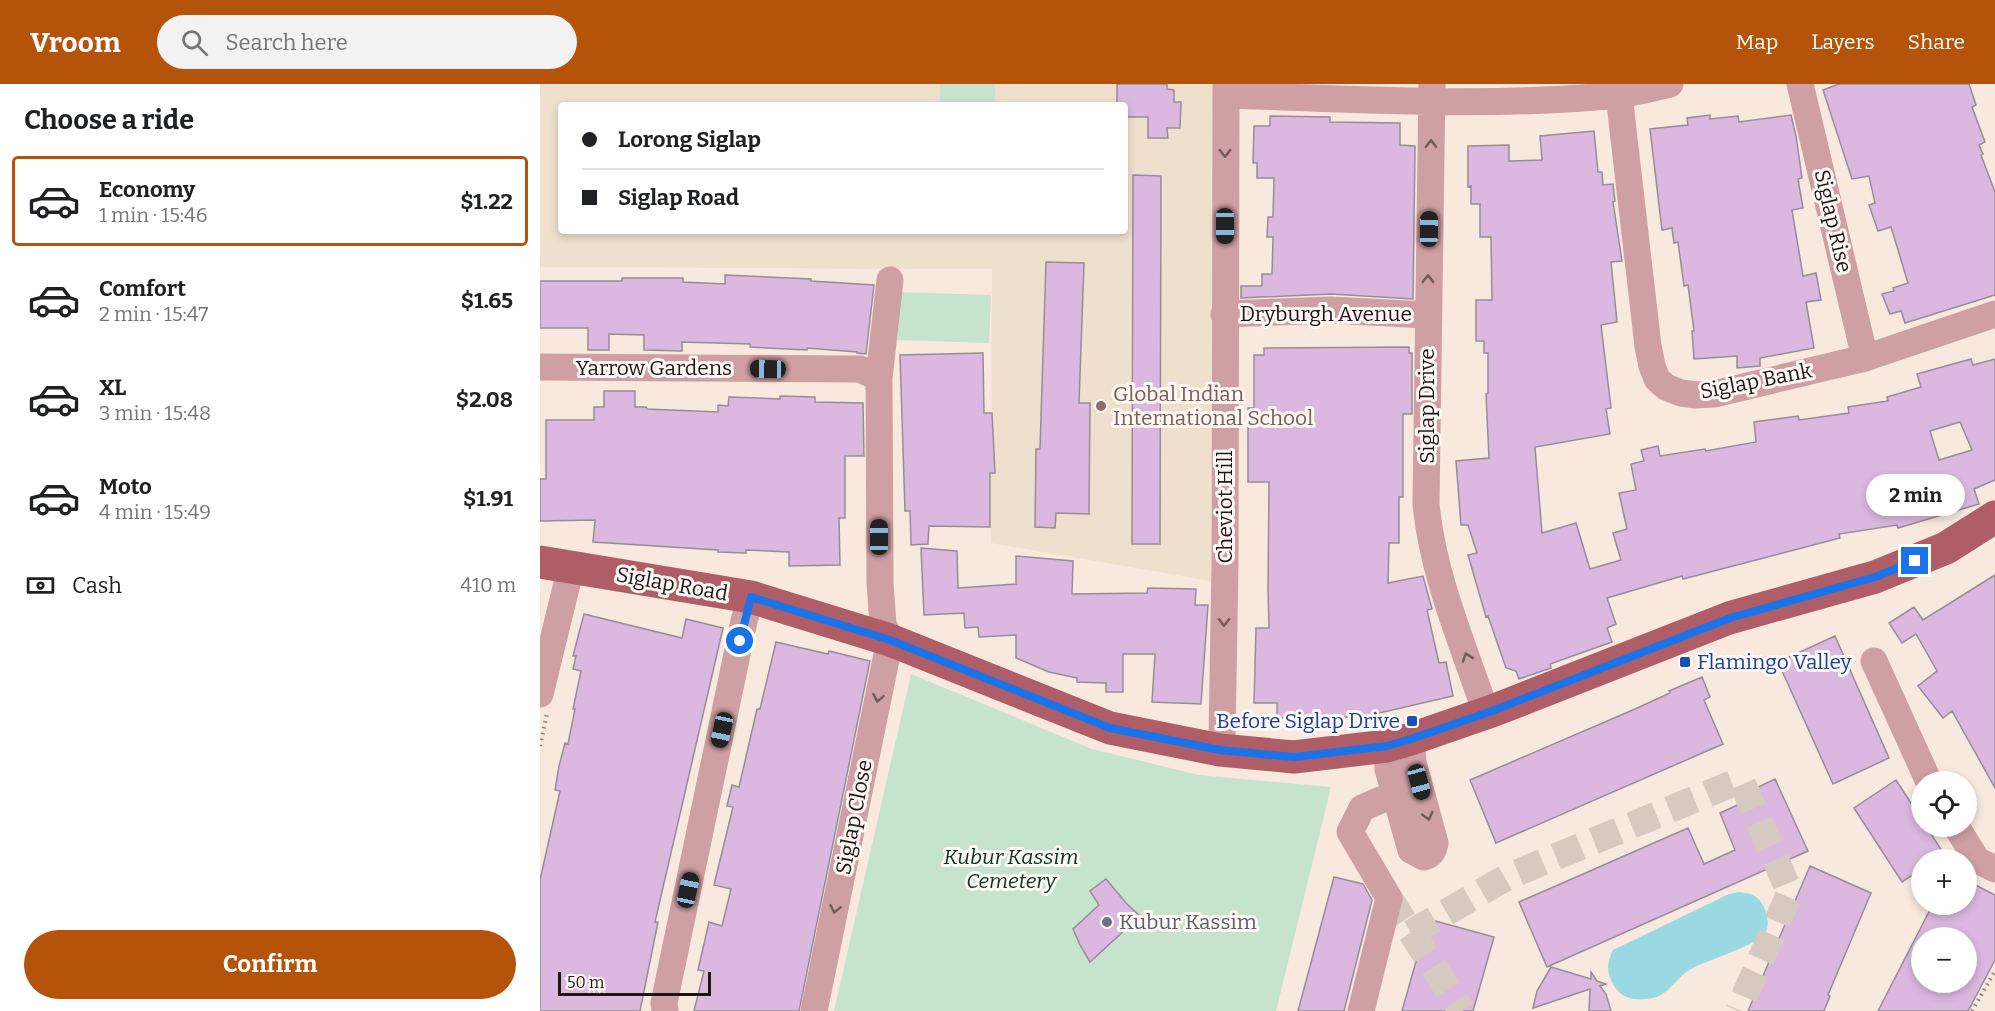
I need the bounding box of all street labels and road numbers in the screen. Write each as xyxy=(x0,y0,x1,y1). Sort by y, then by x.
street label: Siglap Rise xyxy=(1809,167,1857,275)
street label: Dryburgh Avenue xyxy=(1240,301,1412,327)
street label: Siglap Drive xyxy=(1414,348,1440,464)
street label: Yarrow Gardens xyxy=(576,355,732,381)
street label: Siglap Bank xyxy=(1698,357,1814,405)
street label: Cheviot Hill xyxy=(1212,450,1238,564)
street label: Siglap Road xyxy=(614,561,730,607)
street label: Siglap Close xyxy=(830,757,878,877)

